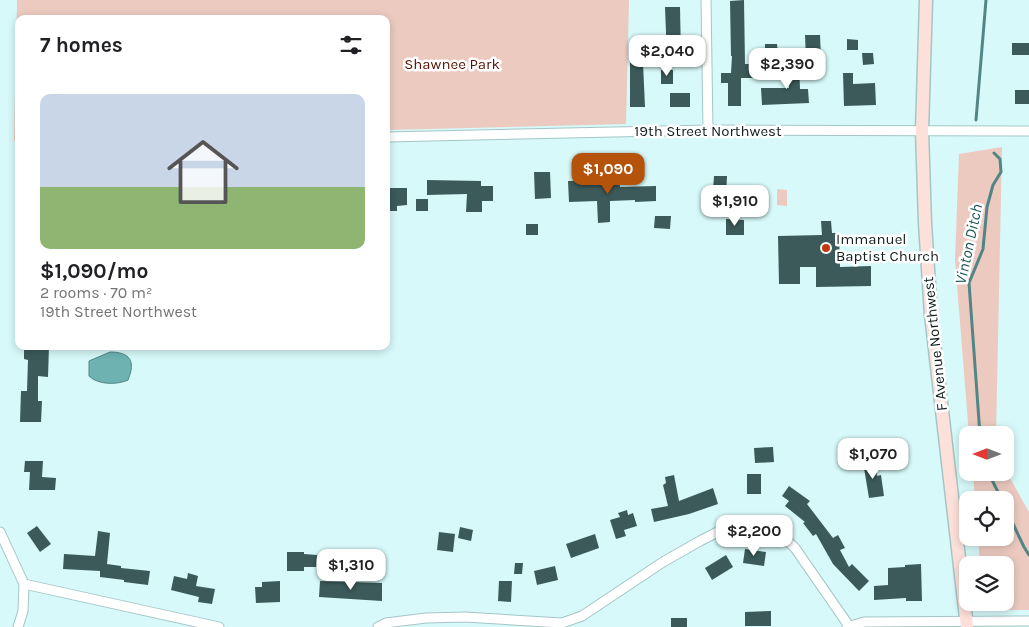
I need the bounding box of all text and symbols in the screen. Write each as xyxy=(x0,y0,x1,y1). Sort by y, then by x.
icon: filters xyxy=(337,31,365,59)
text: 7 homes xyxy=(40,33,123,57)
pin: $2,040 xyxy=(626,34,708,77)
text: $2,040 xyxy=(640,41,694,60)
pin: $2,390 xyxy=(746,48,828,90)
text: $2,390 xyxy=(760,54,814,73)
park label: Shawnee Park xyxy=(404,55,500,73)
street label: 19th Street Northwest xyxy=(634,122,782,140)
icon: home xyxy=(158,127,248,217)
pin: $1,090 xyxy=(567,152,649,195)
text: $1,090 xyxy=(583,159,633,178)
pin: $1,910 xyxy=(694,184,776,227)
text: $1,910 xyxy=(712,191,758,210)
water label: Vinton Ditch xyxy=(951,202,986,286)
place label: Immanuel Baptist Church xyxy=(836,230,939,265)
marker: Immanuel Baptist Church xyxy=(820,242,832,254)
text: $1,090/mo xyxy=(40,259,148,283)
street label: F Avenue Northwest xyxy=(919,276,951,412)
text: 2 rooms · 70 m² xyxy=(40,283,152,302)
text: 19th Street Northwest xyxy=(40,302,197,321)
north arrow xyxy=(959,426,1014,481)
map controls xyxy=(959,426,1014,611)
pin: $1,070 xyxy=(832,438,914,480)
text: $1,070 xyxy=(849,444,897,463)
button: locate xyxy=(959,491,1014,546)
pin: $2,200 xyxy=(713,514,795,557)
text: $2,200 xyxy=(727,521,781,540)
pin: $1,310 xyxy=(310,548,392,591)
text: $1,310 xyxy=(328,555,374,574)
button: layers xyxy=(959,556,1014,611)

